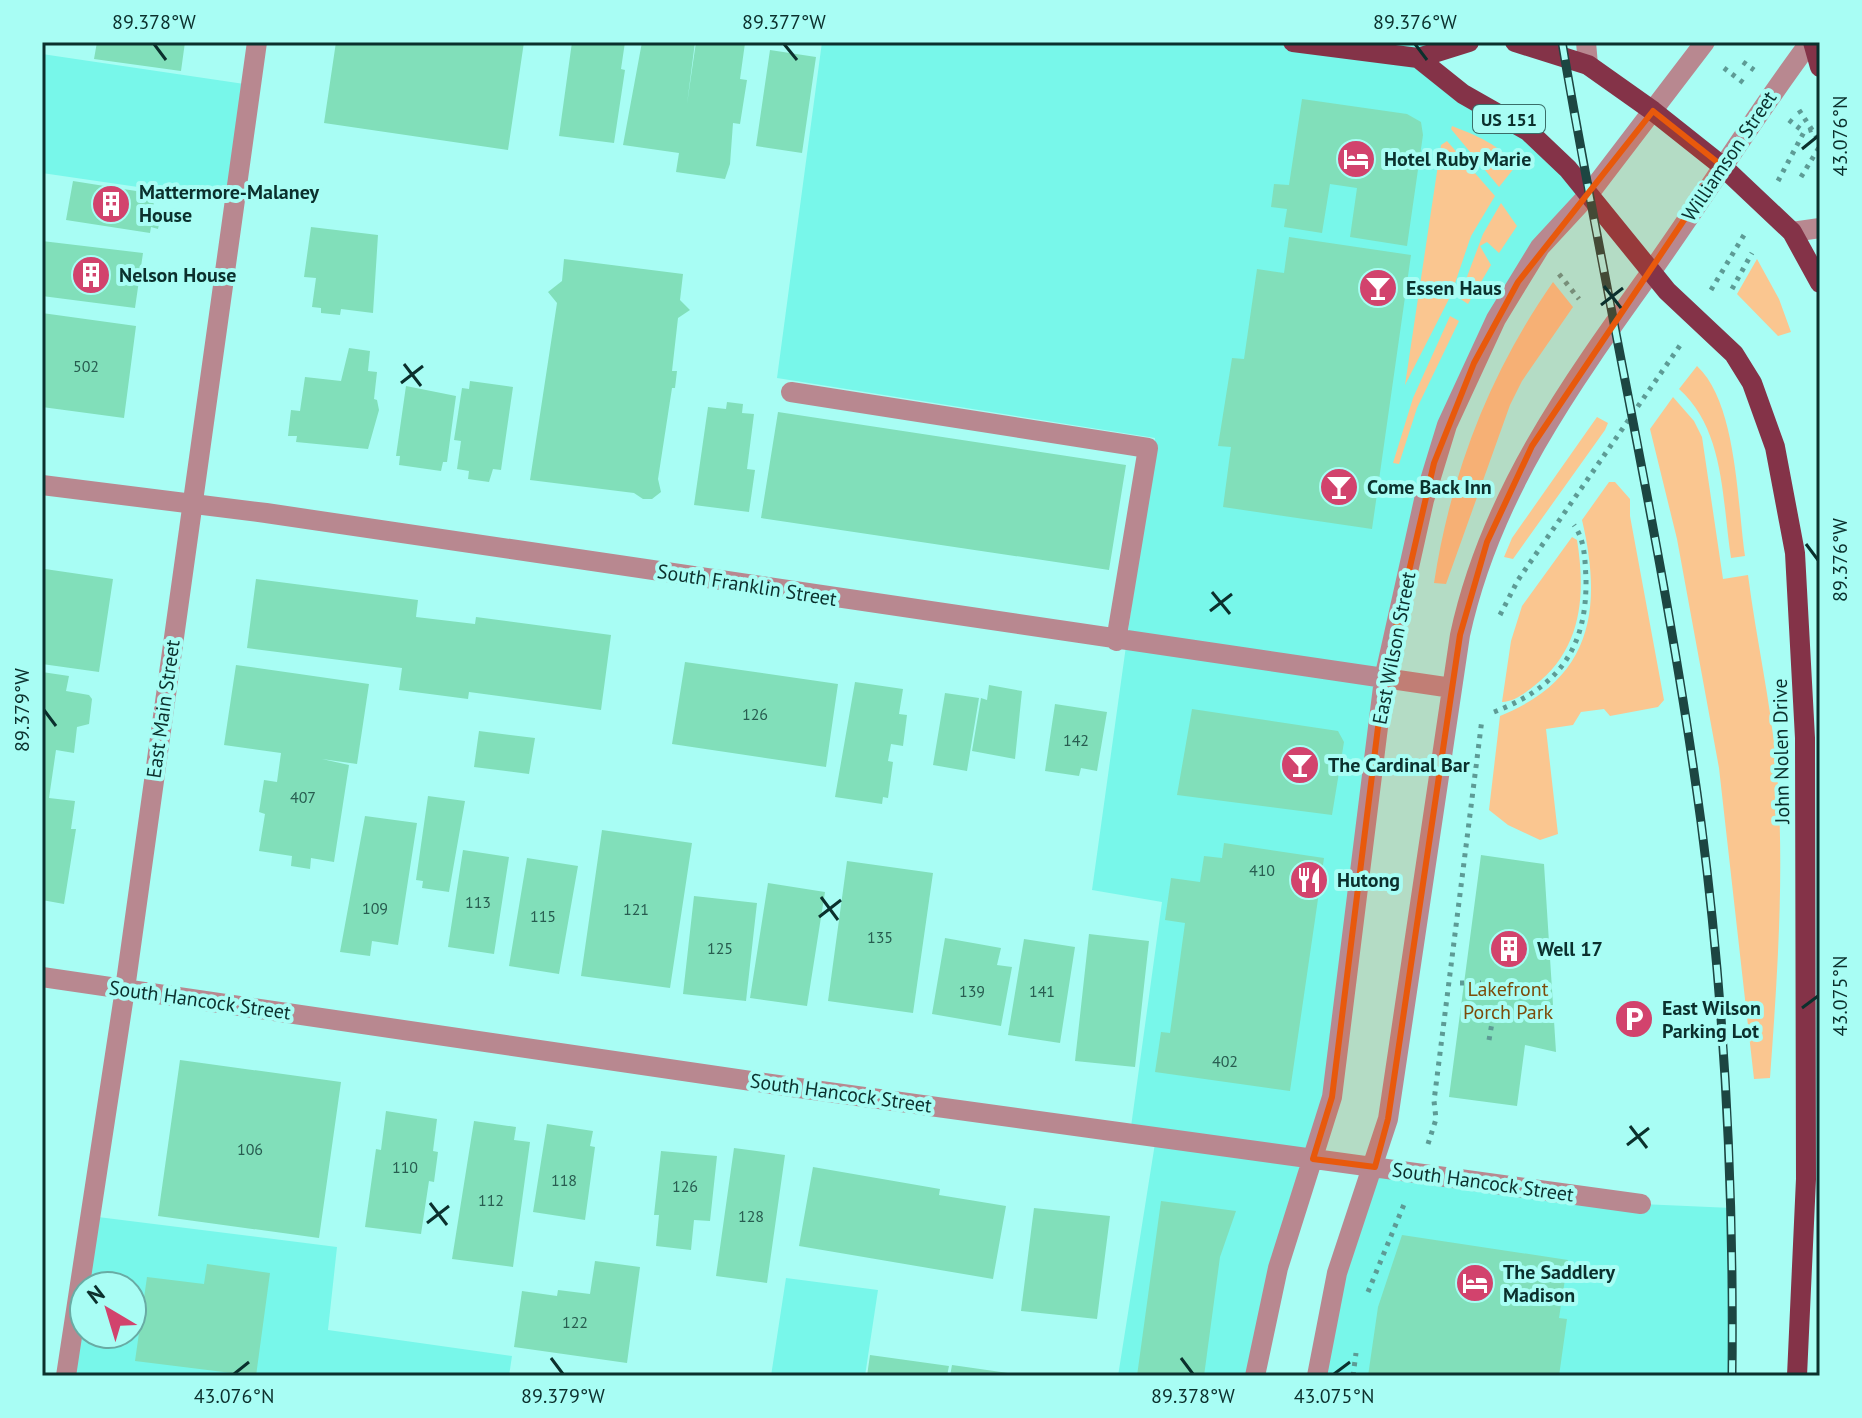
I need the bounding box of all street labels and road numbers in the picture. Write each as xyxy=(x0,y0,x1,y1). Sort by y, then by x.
street label: Williamson Street xyxy=(1676,86,1782,226)
road number: US 151 xyxy=(1473,105,1545,133)
street label: South Franklin Street xyxy=(655,558,839,612)
street label: East Wilson Street xyxy=(1366,569,1422,727)
street label: East Main Street xyxy=(140,638,186,780)
street label: John Nolen Drive xyxy=(1767,678,1795,825)
street label: South Hancock Street xyxy=(107,974,293,1026)
street label: South Hancock Street xyxy=(748,1067,934,1119)
street label: South Hancock Street xyxy=(1390,1156,1576,1208)

